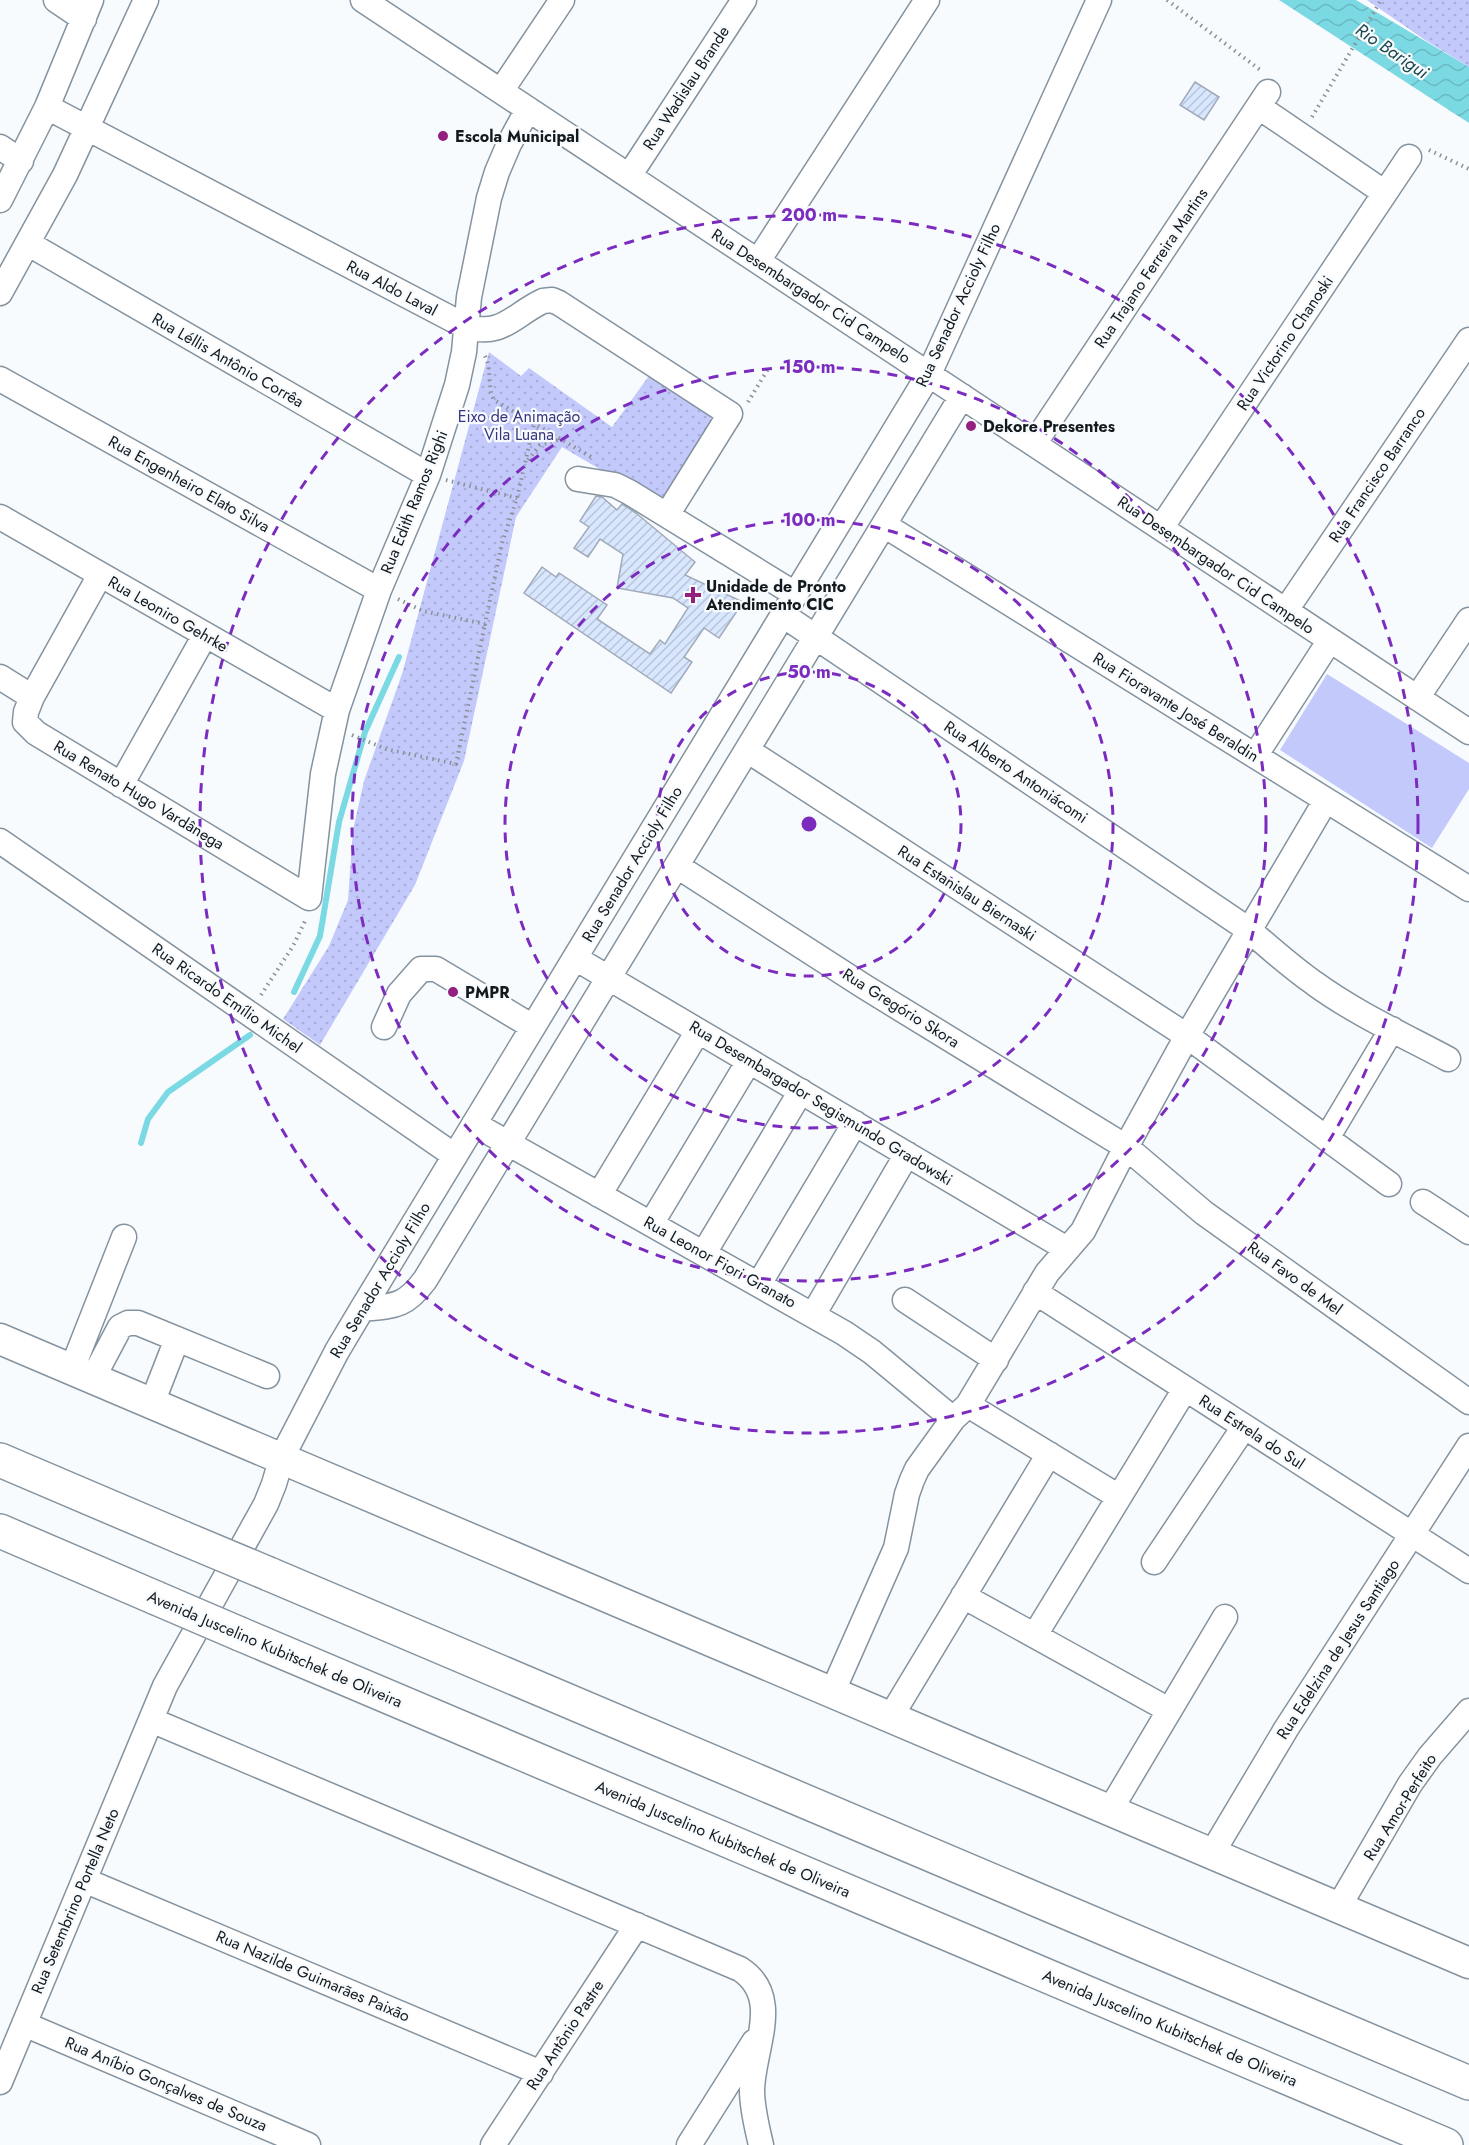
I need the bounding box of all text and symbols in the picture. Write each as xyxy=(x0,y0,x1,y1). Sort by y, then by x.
water label: Rio Barigui xyxy=(1350,17,1434,85)
street label: Rua Wadislau Brande xyxy=(637,21,735,155)
place label: Escola Municipal xyxy=(455,125,579,148)
marker: Escola Municipal xyxy=(436,129,450,143)
street label: Rua Trajano Ferreira Martins xyxy=(1089,183,1213,353)
text: 200 m xyxy=(781,202,837,228)
street label: Rua Senador Accioly Filho xyxy=(910,219,1006,391)
street label: Rua Desembargador Cid Campelo xyxy=(707,223,915,369)
street label: Rua Aldo Laval xyxy=(342,254,442,322)
street label: Rua Victorino Chanoski xyxy=(1231,271,1339,415)
street label: Rua Léllis Antônio Corrêa xyxy=(148,307,308,413)
text: 150 m xyxy=(783,354,835,380)
street label: Rua Francisco Barranco xyxy=(1323,403,1431,547)
park label: Eixo de Animação Vila Luana xyxy=(458,405,581,446)
place label: Dekore Presentes xyxy=(983,415,1115,438)
marker: Dekore Presentes xyxy=(964,419,978,433)
street label: Rua Edith Ramos Righi xyxy=(375,427,453,577)
street label: Rua Engenheiro Elato Silva xyxy=(104,430,274,538)
street label: Rua Desembargador Cid Campelo xyxy=(1113,490,1319,640)
text: 100 m xyxy=(782,507,836,533)
street label: Rua Leoniro Gehrke xyxy=(104,570,232,658)
place label: Unidade de Pronto Atendimento CIC xyxy=(705,575,846,616)
marker: Unidade de Pronto Atendimento CIC xyxy=(684,586,702,604)
street label: Rua Fioravante José Beraldin xyxy=(1089,646,1263,768)
text: 50 m xyxy=(787,659,831,685)
street label: Rua Alberto Antoniácomi xyxy=(939,715,1093,829)
street label: Rua Renato Hugo Vardânega xyxy=(49,735,229,855)
street label: Rua Senador Accioly Filho xyxy=(576,781,688,946)
centre of rings xyxy=(799,814,819,834)
street label: Rua Estanislau Biernaski xyxy=(893,840,1041,946)
street label: Rua Ricardo Emílio Michel xyxy=(147,937,307,1059)
street label: Rua Gregório Skora xyxy=(838,963,964,1053)
place label: PMPR xyxy=(465,981,510,1004)
marker: PMPR xyxy=(446,985,460,999)
street label: Rua Desembargador Segismundo Gradowski xyxy=(685,1015,957,1191)
street label: Rua Senador Accioly Filho xyxy=(324,1197,436,1362)
street label: Rua Leonor Fiori Granato xyxy=(640,1210,801,1314)
street label: Rua Favo de Mel xyxy=(1243,1236,1347,1320)
street label: Rua Estrela do Sul xyxy=(1195,1389,1309,1475)
street label: Rua Edelzina de Jesus Santiago xyxy=(1271,1554,1405,1744)
street label: Avenida Juscelino Kubitschek de Oliveira xyxy=(144,1585,406,1713)
street label: Rua Amor-Perfeito xyxy=(1358,1749,1442,1865)
street label: Avenida Juscelino Kubitschek de Oliveira xyxy=(592,1775,854,1903)
street label: Rua Setembrino Portella Neto xyxy=(25,1804,125,1997)
street label: Rua Nazilde Guimarães Paixão xyxy=(213,1925,414,2027)
street label: Avenida Juscelino Kubitschek de Oliveira xyxy=(1039,1964,1301,2092)
street label: Rua Antônio Pastre xyxy=(521,1975,609,2095)
street label: Rua Aníbio Gonçalves de Souza xyxy=(61,2031,271,2137)

